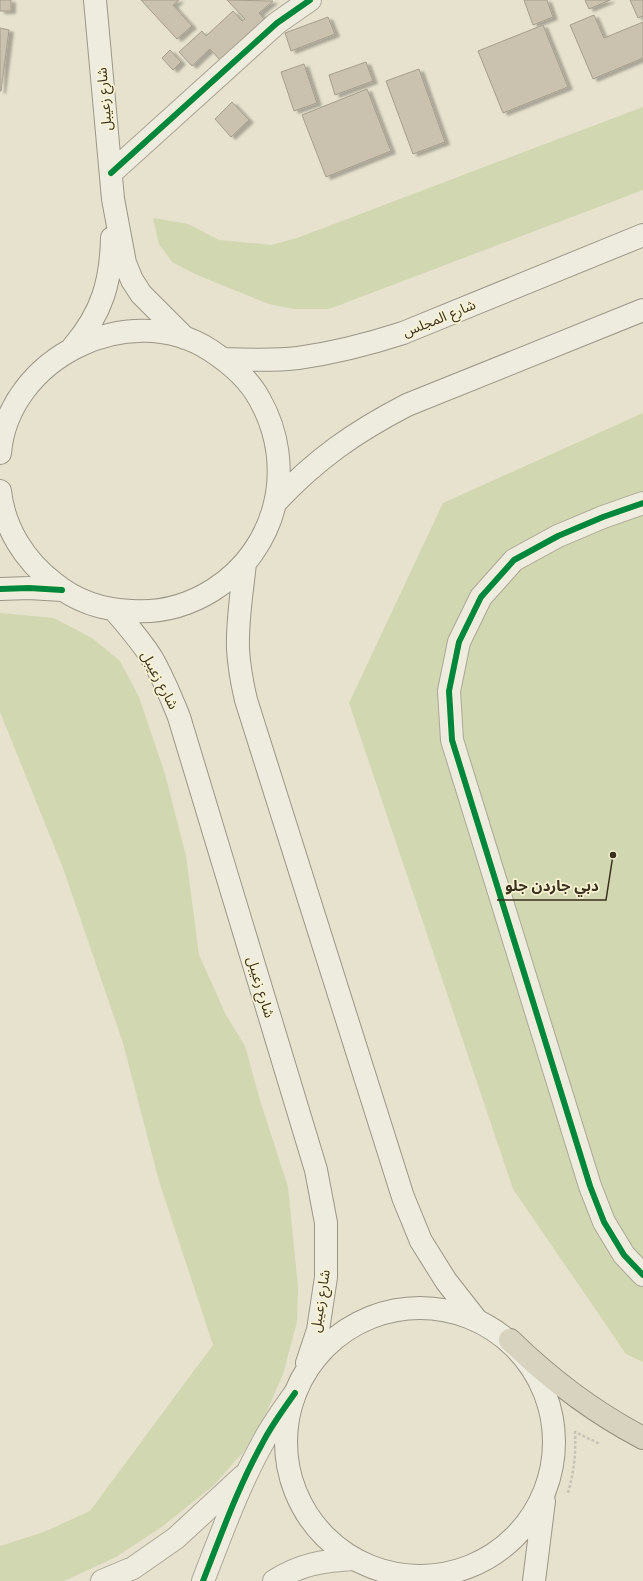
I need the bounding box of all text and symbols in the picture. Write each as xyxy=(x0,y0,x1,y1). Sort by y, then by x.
street label: شارع زعيبل xyxy=(92,66,118,131)
street label: شارع المجلس xyxy=(400,295,479,343)
street label: شارع زعيبل xyxy=(135,648,183,713)
callout: دبي جاردن جلو xyxy=(497,873,606,900)
text: دبي جاردن جلو xyxy=(505,876,599,897)
street label: شارع زعيبل xyxy=(241,954,279,1021)
street label: شارع زعيبل xyxy=(306,1268,336,1334)

